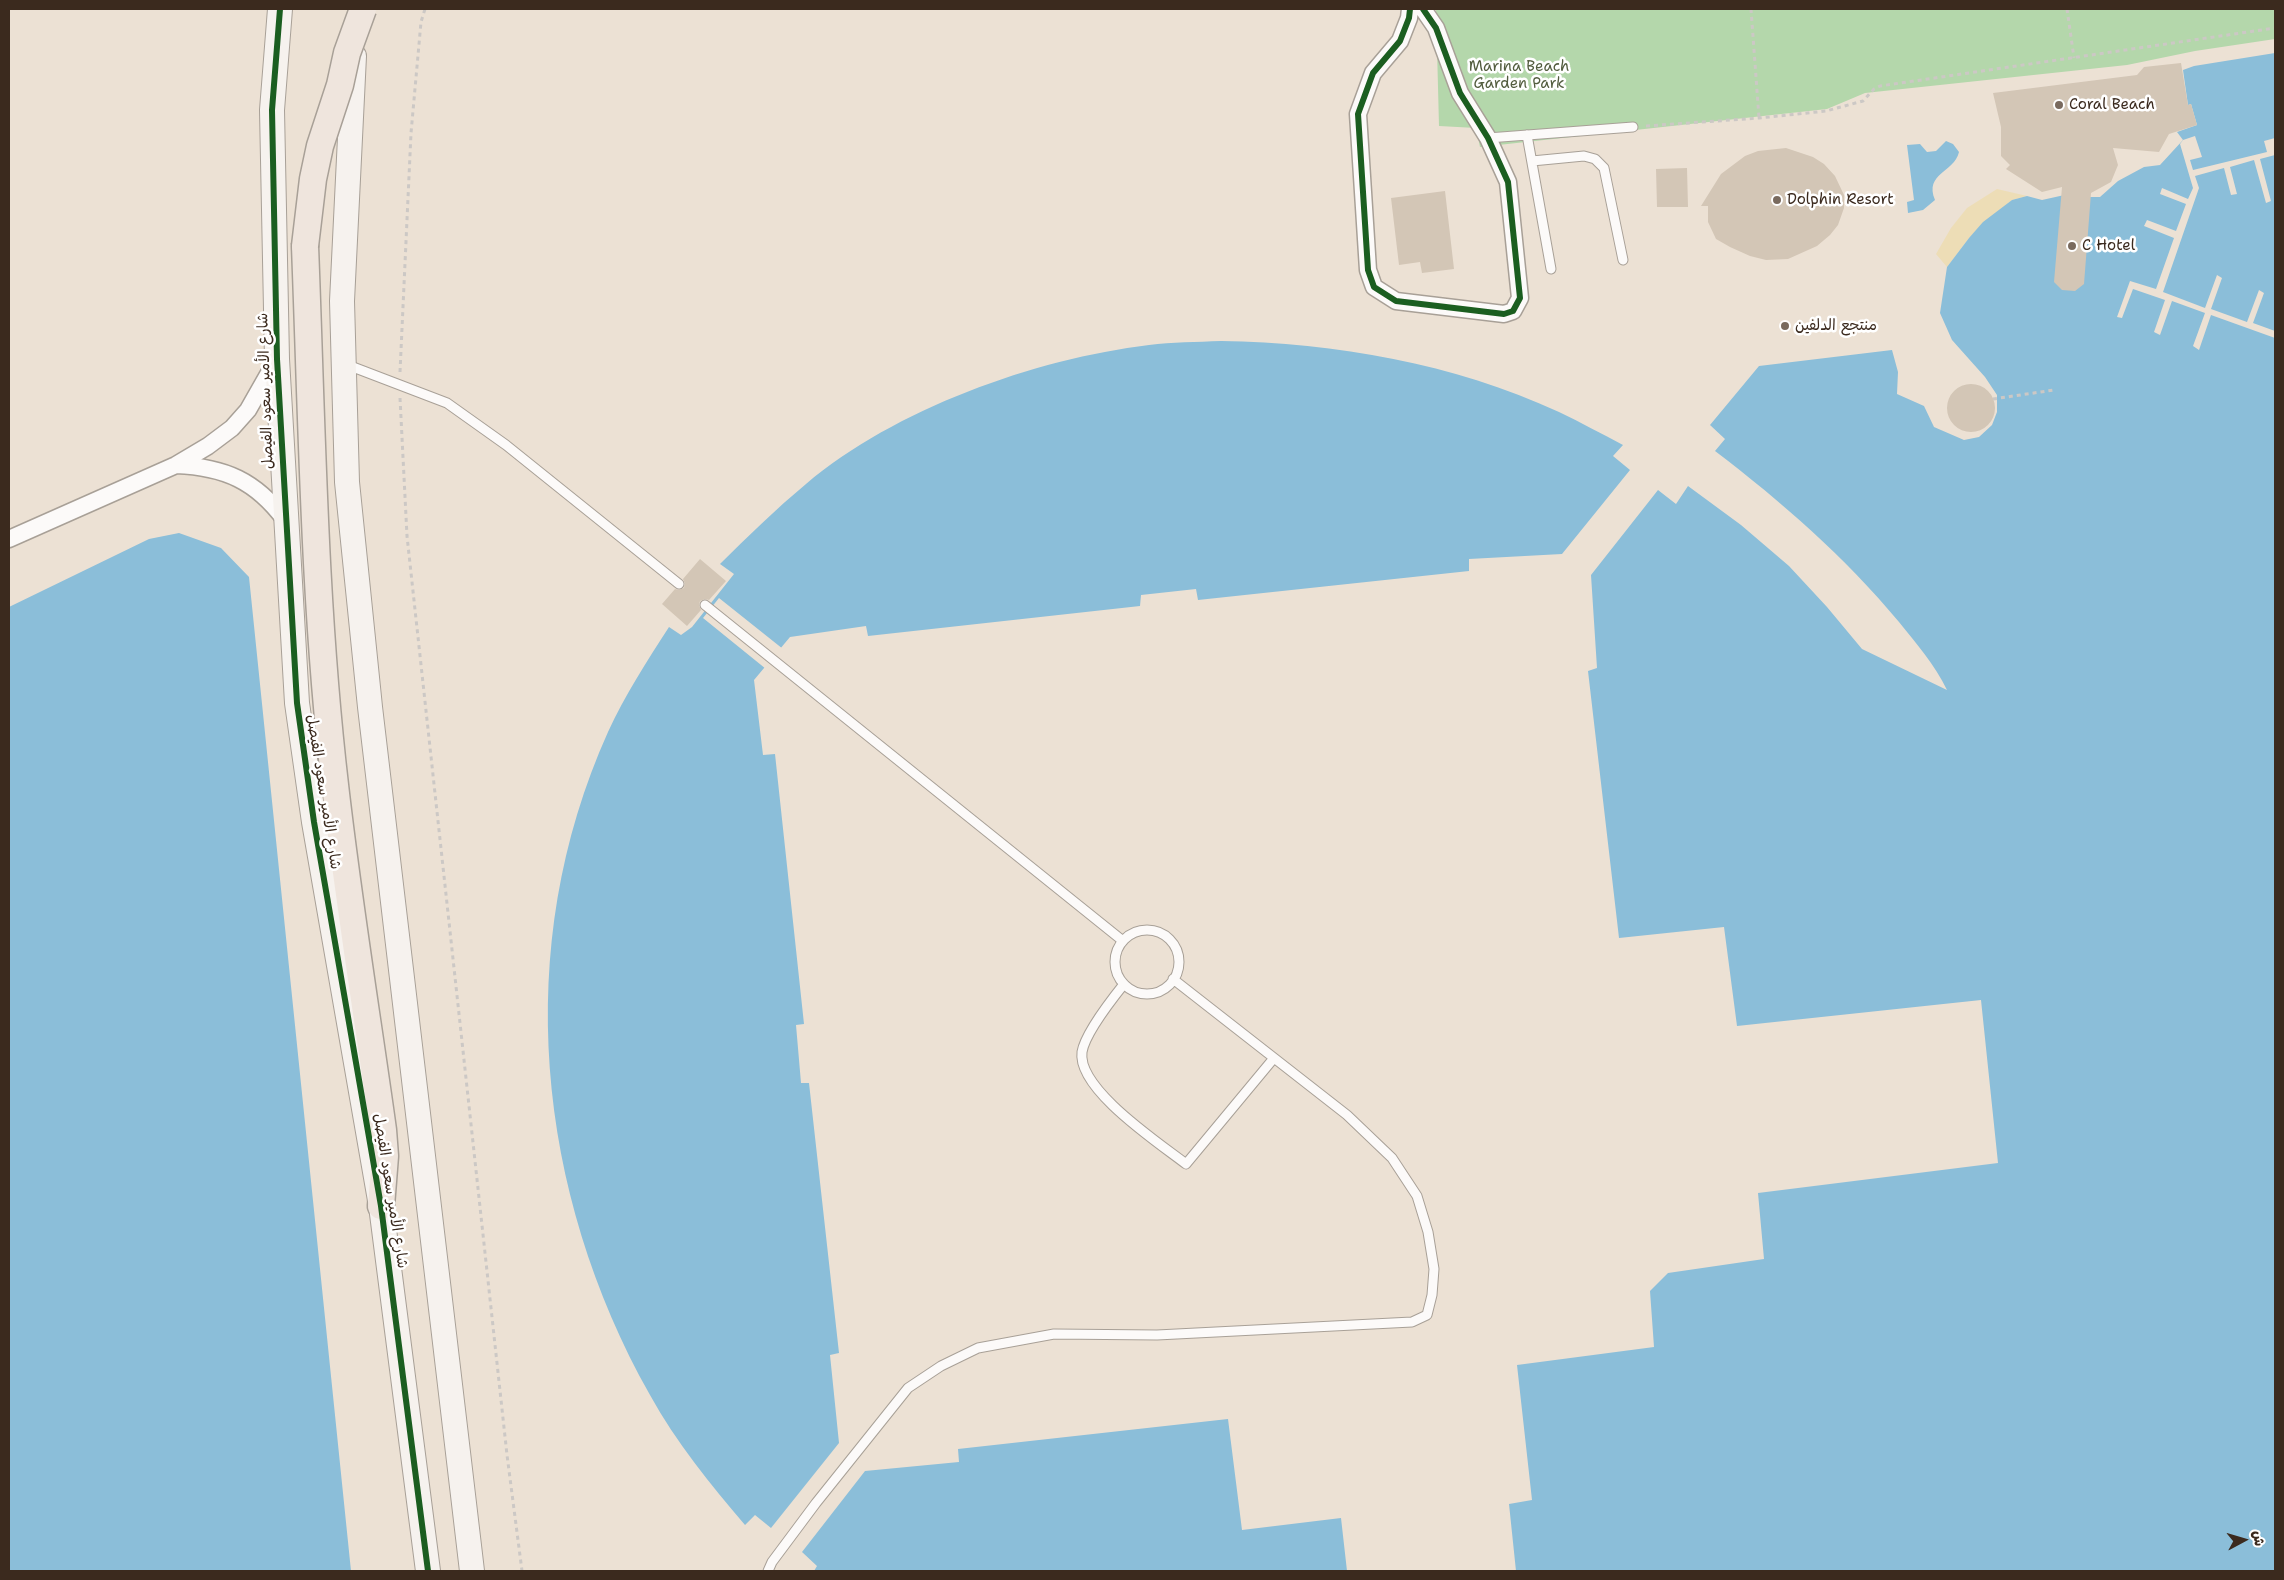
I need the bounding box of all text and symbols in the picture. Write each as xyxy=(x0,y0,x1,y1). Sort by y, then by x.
park label: Marina Beach Garden Park xyxy=(1469,58,1569,93)
place label: Coral Beach xyxy=(2069,96,2155,114)
marker: Coral Beach xyxy=(2053,99,2065,111)
place label: Dolphin Resort xyxy=(1787,191,1894,209)
marker: Dolphin Resort xyxy=(1771,194,1783,206)
place label: C Hotel xyxy=(2082,237,2135,255)
marker: C Hotel xyxy=(2066,240,2078,252)
street label: شارع الأمير سعود الفيصل xyxy=(254,312,278,470)
place label: منتجع الدلفين xyxy=(1795,317,1877,335)
marker: منتجع الدلفين xyxy=(1779,320,1791,332)
street label: شارع الأمير سعود الفيصل xyxy=(302,713,344,871)
street label: شارع الأمير سعود الفيصل xyxy=(369,1112,411,1270)
north arrow xyxy=(2219,1515,2269,1565)
text: ش xyxy=(2249,1530,2269,1547)

